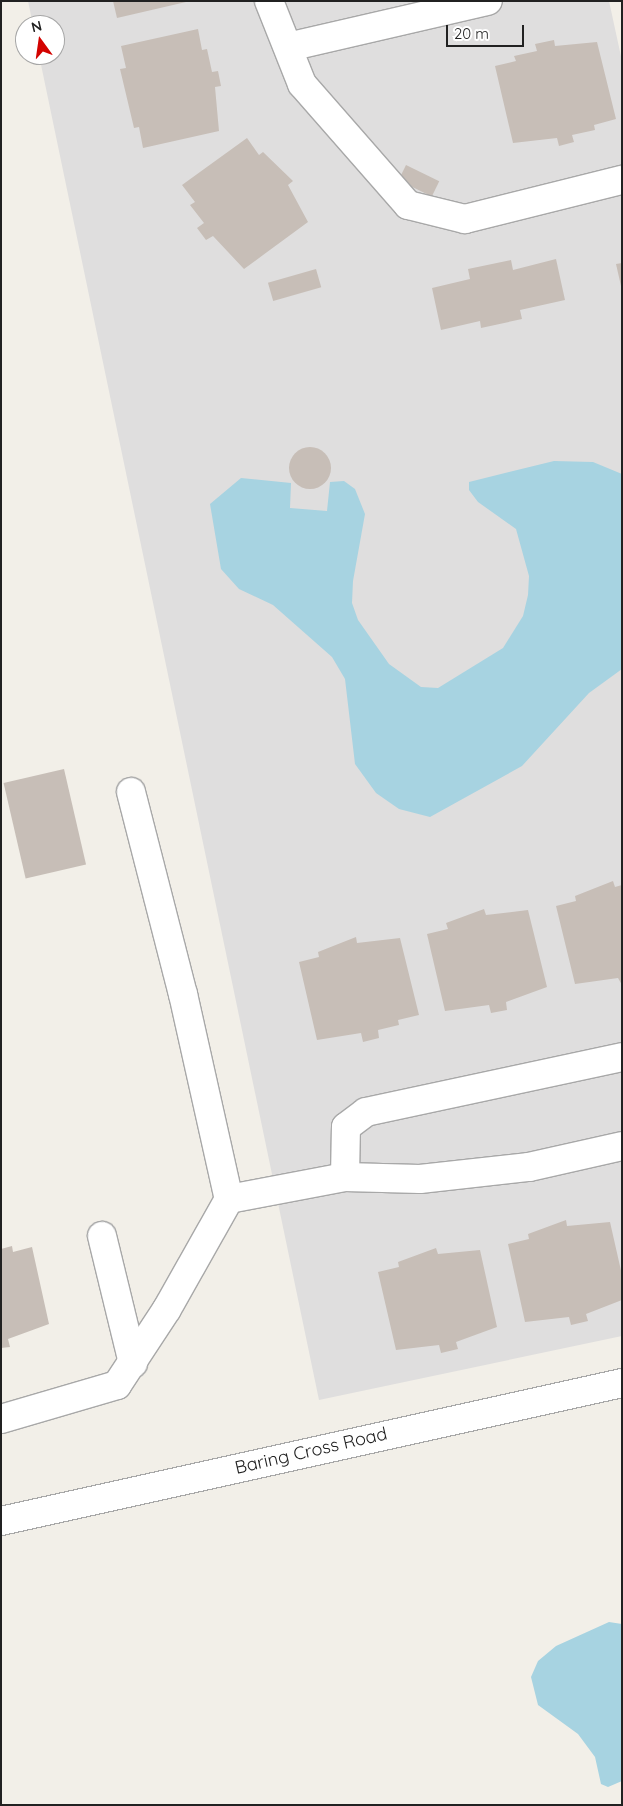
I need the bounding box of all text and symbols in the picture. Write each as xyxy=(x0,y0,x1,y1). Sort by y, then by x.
north arrow xyxy=(15,15,65,65)
scale bar xyxy=(448,15,526,47)
text: N xyxy=(29,16,44,36)
text: 20 m xyxy=(454,24,489,43)
street label: Baring Cross Road xyxy=(233,1423,389,1479)

